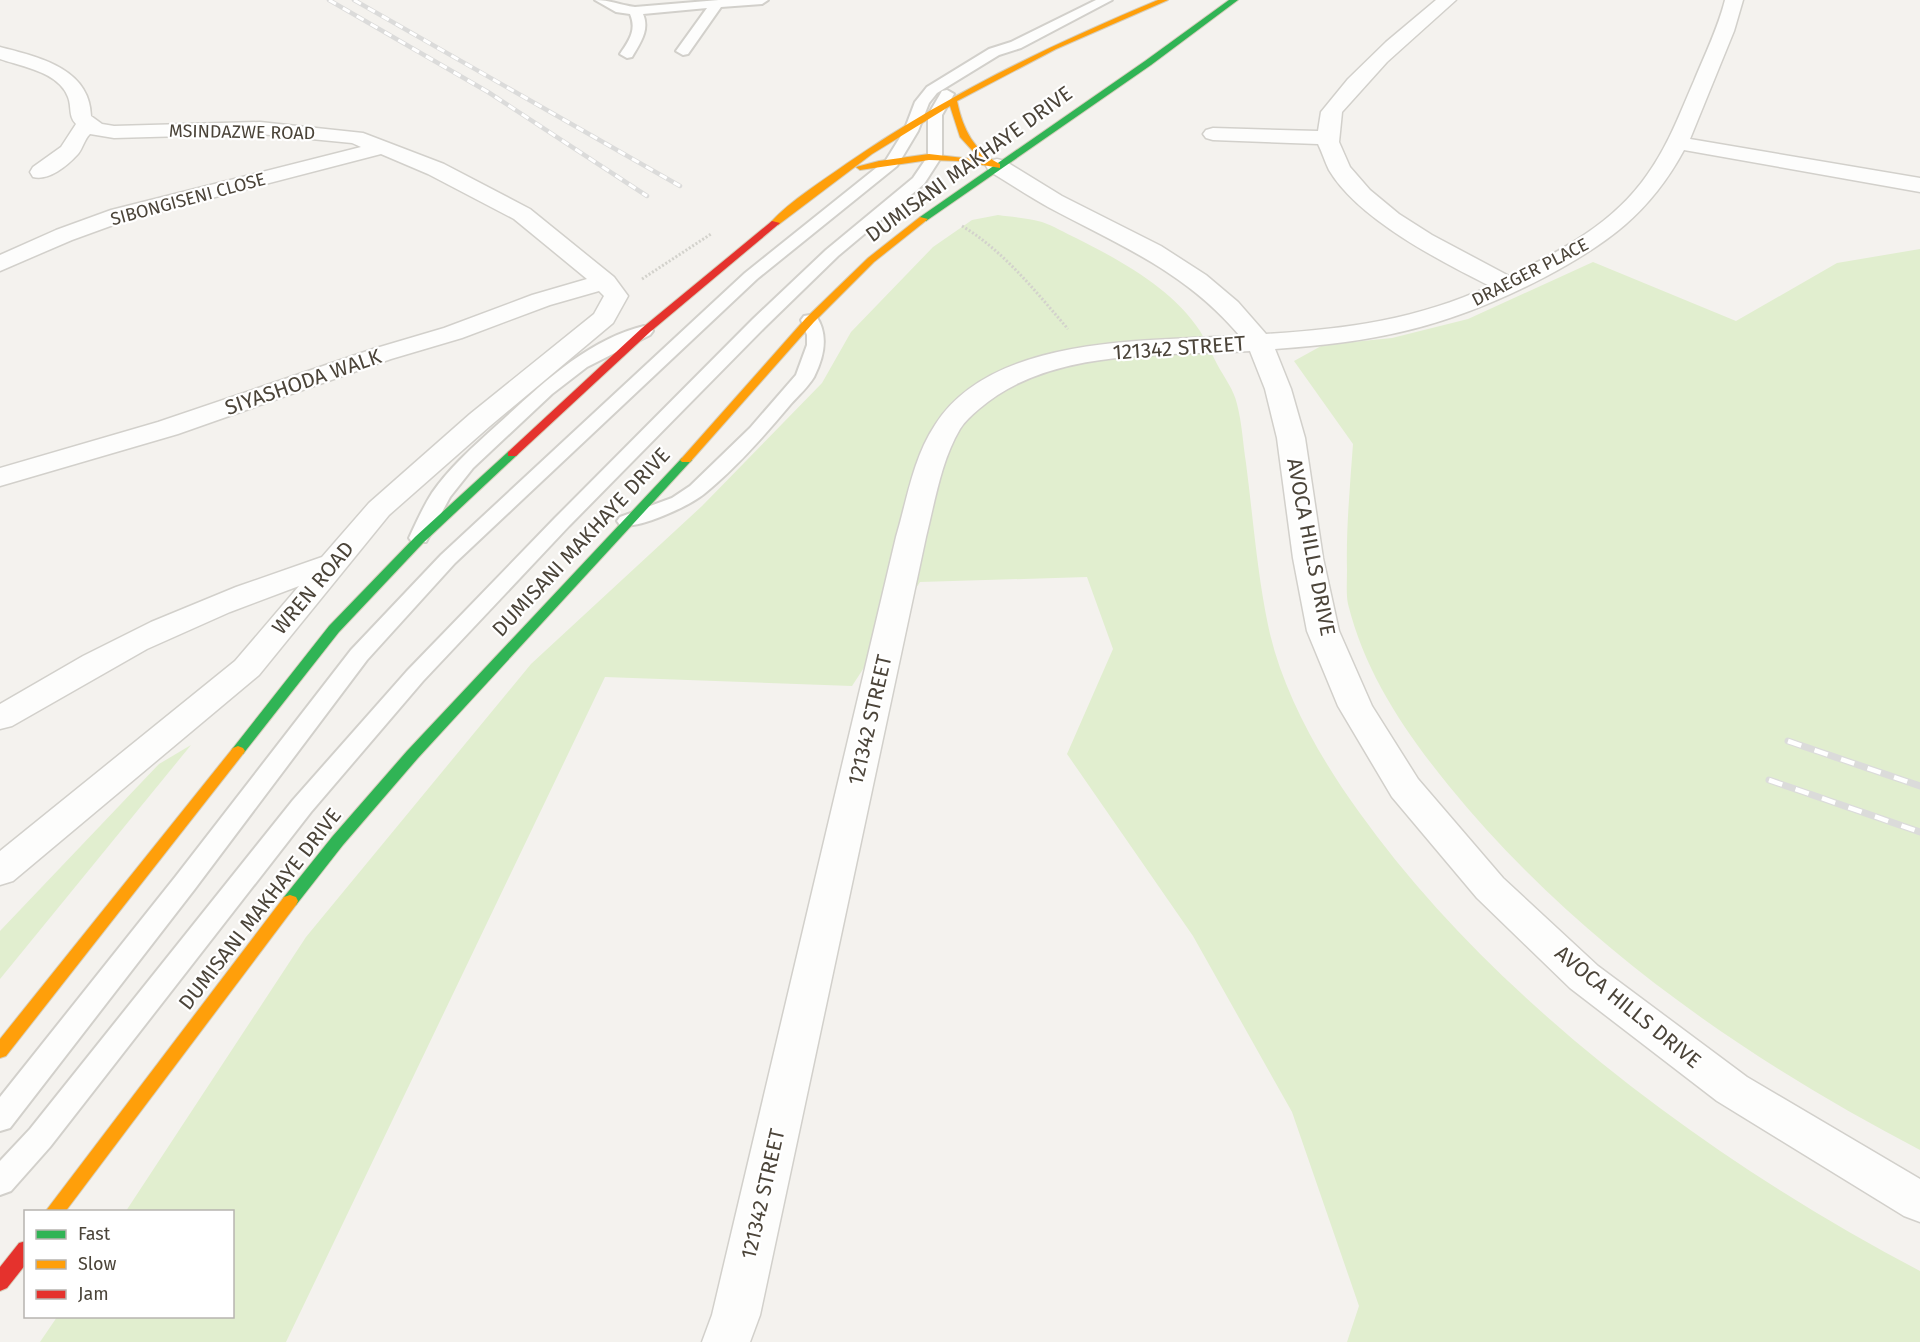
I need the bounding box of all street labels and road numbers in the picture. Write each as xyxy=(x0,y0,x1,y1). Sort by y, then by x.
street label: DUMISANI MAKHAYE DRIVE xyxy=(861,80,1077,248)
street label: MSINDAZWE ROAD xyxy=(169,120,315,144)
street label: SIBONGISENI CLOSE xyxy=(108,168,268,230)
street label: DRAEGER PLACE xyxy=(1468,233,1592,311)
street label: 121342 STREET xyxy=(1112,330,1246,366)
street label: SIYASHODA WALK xyxy=(221,343,385,421)
street label: DUMISANI MAKHAYE DRIVE xyxy=(487,442,675,642)
street label: AVOCA HILLS DRIVE xyxy=(1281,456,1341,638)
street label: WREN ROAD xyxy=(267,536,359,640)
street label: 121342 STREET xyxy=(842,652,898,788)
street label: DUMISANI MAKHAYE DRIVE xyxy=(173,803,347,1015)
street label: AVOCA HILLS DRIVE xyxy=(1550,940,1706,1074)
street label: 121342 STREET xyxy=(735,1126,791,1262)

